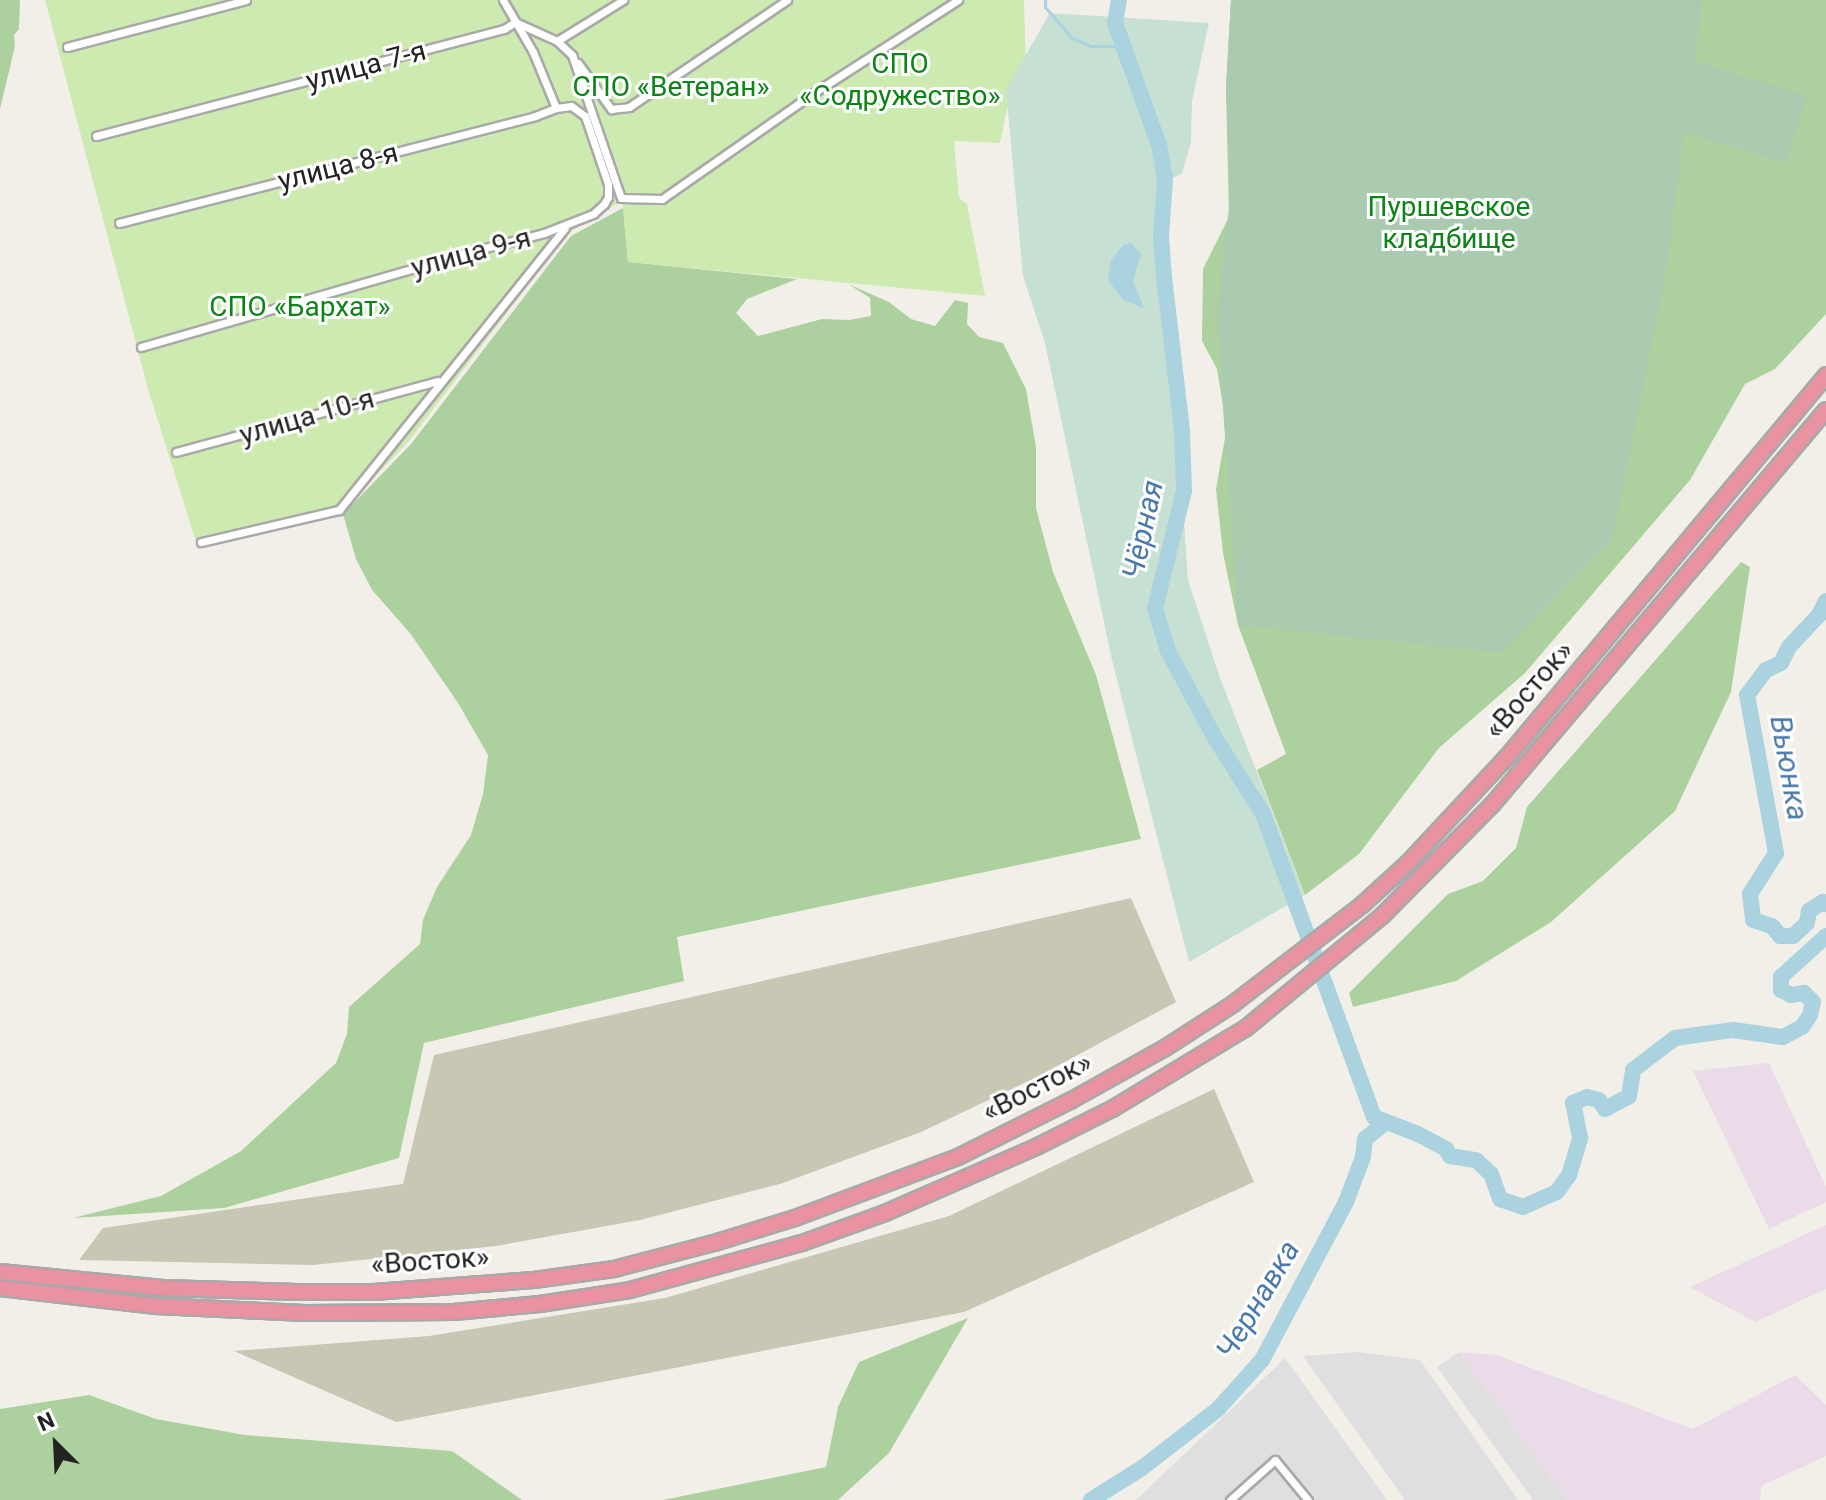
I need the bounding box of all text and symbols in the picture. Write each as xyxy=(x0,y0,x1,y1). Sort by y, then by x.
street label: улица 7-я xyxy=(302,34,430,98)
park label: СПО «Содружество» xyxy=(799,47,1001,113)
park label: СПО «Ветеран» xyxy=(572,70,770,104)
street label: улица 8-я xyxy=(274,136,402,198)
park label: Пуршевское кладбище xyxy=(1368,190,1530,256)
street label: улица 9-я xyxy=(407,221,535,285)
park label: СПО «Бархат» xyxy=(209,290,391,324)
street label: улица 10-я xyxy=(236,382,378,452)
water label: Чёрная xyxy=(1115,477,1171,583)
street label: «Восток» xyxy=(1478,634,1580,746)
water label: Вьюнка xyxy=(1762,713,1816,823)
street label: «Восток» xyxy=(977,1045,1097,1129)
water label: Чернавка xyxy=(1208,1234,1308,1366)
street label: «Восток» xyxy=(370,1240,490,1282)
north arrow xyxy=(16,1404,96,1484)
text: N xyxy=(34,1407,58,1436)

